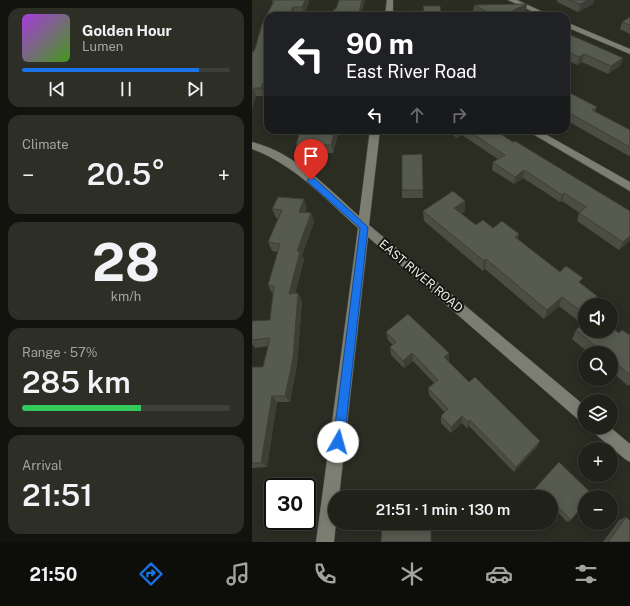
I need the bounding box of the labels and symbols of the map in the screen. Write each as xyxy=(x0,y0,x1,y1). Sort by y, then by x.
pin xyxy=(294,139,328,180)
street label: EAST RIVER ROAD xyxy=(376,237,466,315)
position arrow xyxy=(317,421,359,463)
speed limit sign: 30 xyxy=(264,478,316,530)

